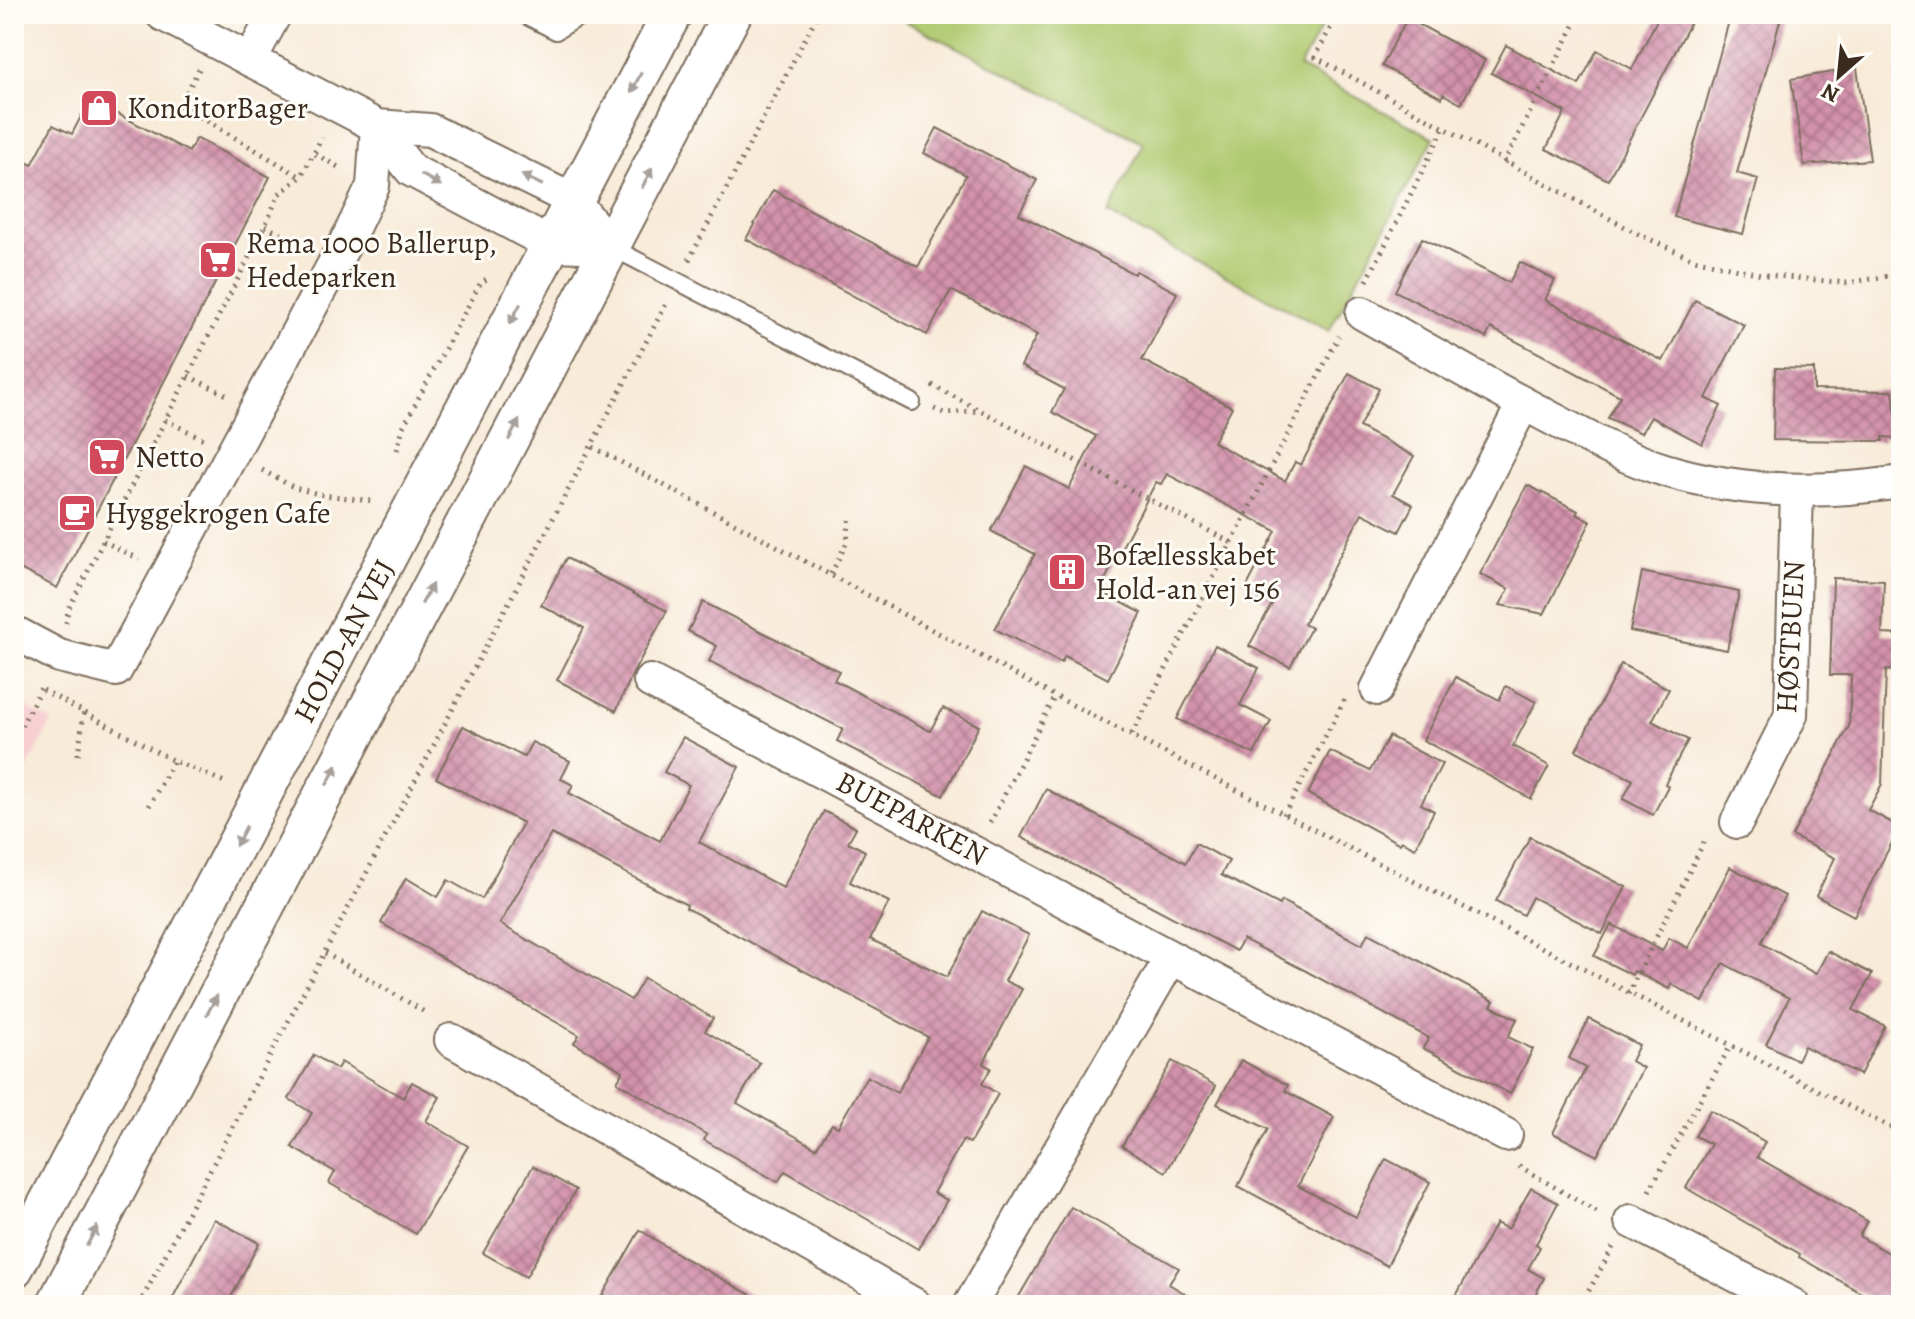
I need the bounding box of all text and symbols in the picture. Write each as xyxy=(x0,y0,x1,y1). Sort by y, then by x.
north arrow xyxy=(1799,36,1879,116)
one-way arrow xyxy=(630,72,643,95)
text: N xyxy=(1816,76,1844,110)
shop icon: KonditorBager xyxy=(78,87,120,129)
place label: KonditorBager xyxy=(127,88,308,128)
one-way arrow xyxy=(640,166,653,189)
one-way arrow xyxy=(520,173,543,187)
one-way arrow xyxy=(419,174,442,187)
place label: Rema 1000 Ballerup, Hedeparken xyxy=(246,223,497,297)
supermarket icon: Rema 1000 Ballerup, Hedeparken xyxy=(197,239,239,281)
one-way arrow xyxy=(509,303,522,326)
one-way arrow xyxy=(508,418,521,441)
supermarket icon: Netto xyxy=(86,436,128,478)
place label: Netto xyxy=(135,437,204,477)
cafe icon: Hyggekrogen Cafe xyxy=(56,492,98,534)
place label: Hyggekrogen Cafe xyxy=(105,493,330,533)
place label: Bofællesskabet Hold-an vej 156 xyxy=(1095,535,1280,609)
building icon: Bofællesskabet Hold-an vej 156 xyxy=(1046,551,1088,593)
street label: HOLD-AN VEJ xyxy=(284,552,404,730)
street label: HØSTBUEN xyxy=(1766,559,1814,715)
one-way arrow xyxy=(421,583,434,606)
street label: BUEPARKEN xyxy=(829,761,995,875)
one-way arrow xyxy=(326,763,339,786)
one-way arrow xyxy=(234,825,247,848)
one-way arrow xyxy=(206,994,219,1017)
one-way arrow xyxy=(85,1224,98,1247)

